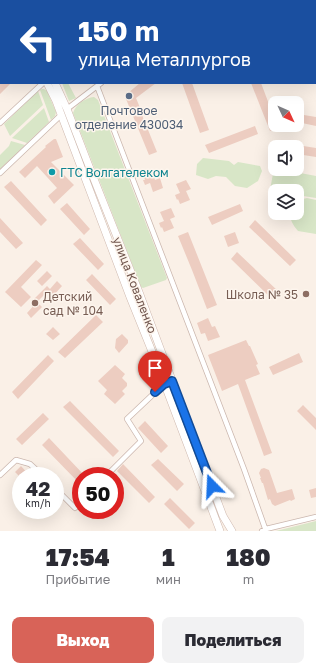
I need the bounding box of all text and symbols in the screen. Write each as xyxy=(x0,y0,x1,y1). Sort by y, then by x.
text: 150 m xyxy=(78,14,159,47)
icon: left xyxy=(12,16,64,68)
text: улица Металлургов xyxy=(78,48,251,70)
marker: Почтовое отделение 430034 xyxy=(124,91,134,101)
north arrow xyxy=(268,96,304,132)
map controls xyxy=(268,96,304,220)
place label: Почтовое отделение 430034 xyxy=(75,103,183,132)
button: sound xyxy=(268,140,304,176)
place label: ГТС Волгателеком xyxy=(60,165,169,180)
marker: ГТС Волгателеком xyxy=(47,167,57,177)
button: layers xyxy=(268,184,304,220)
street label: улица Коваленко xyxy=(110,235,160,335)
place label: Школа № 35 xyxy=(226,287,298,302)
place label: Детский сад № 104 xyxy=(43,289,103,318)
marker: Школа № 35 xyxy=(301,289,311,299)
marker: Детский сад № 104 xyxy=(30,298,40,308)
pin xyxy=(138,351,172,392)
icon: arrive xyxy=(144,357,166,379)
position arrow xyxy=(191,465,233,507)
speed limit sign: 50 xyxy=(72,467,124,519)
text: 42 xyxy=(26,476,50,500)
text: km/h xyxy=(25,497,51,509)
text: 17:54 xyxy=(46,542,110,571)
text: 1 xyxy=(162,542,175,571)
text: 180 xyxy=(226,542,271,571)
text: Прибытие xyxy=(45,571,110,587)
text: мин xyxy=(156,571,181,587)
text: m xyxy=(243,571,254,587)
button: Выход xyxy=(12,617,154,663)
button: Поделиться xyxy=(162,617,304,663)

